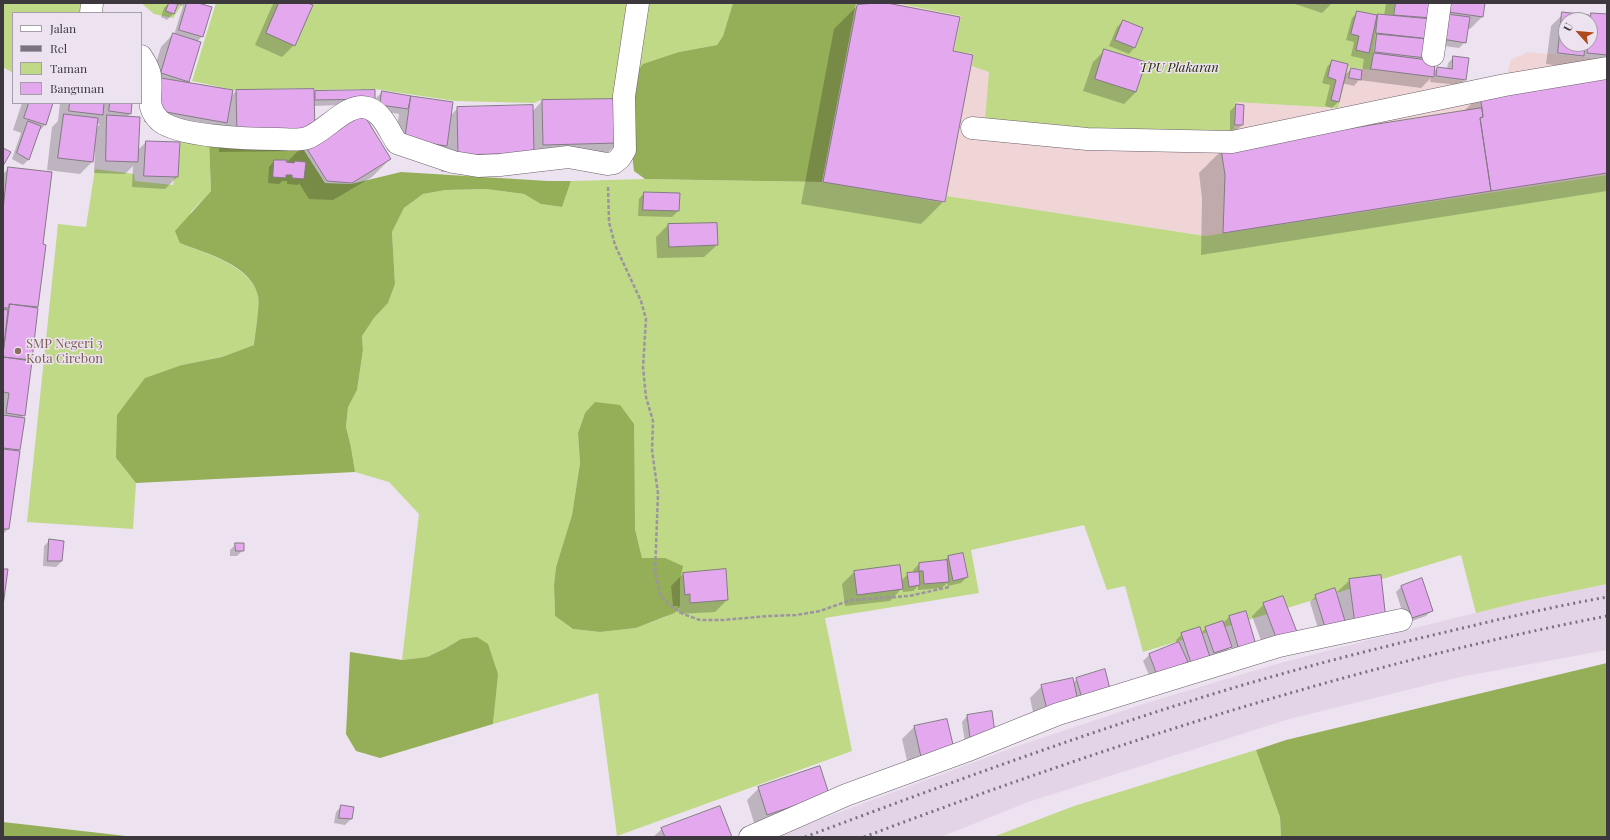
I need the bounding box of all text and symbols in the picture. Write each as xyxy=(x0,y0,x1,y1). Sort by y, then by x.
legend xyxy=(12,12,142,104)
north arrow xyxy=(1558,12,1598,52)
text: Jalan xyxy=(50,20,76,36)
text: U xyxy=(1559,20,1576,34)
text: Rel xyxy=(50,40,67,56)
text: Taman xyxy=(50,60,87,76)
park label: TPU Plakaran xyxy=(1139,60,1219,76)
text: Bangunan xyxy=(50,80,104,96)
place label: SMP Negeri 3 Kota Cirebon xyxy=(26,336,103,367)
marker: SMP Negeri 3 Kota Cirebon xyxy=(13,346,23,356)

